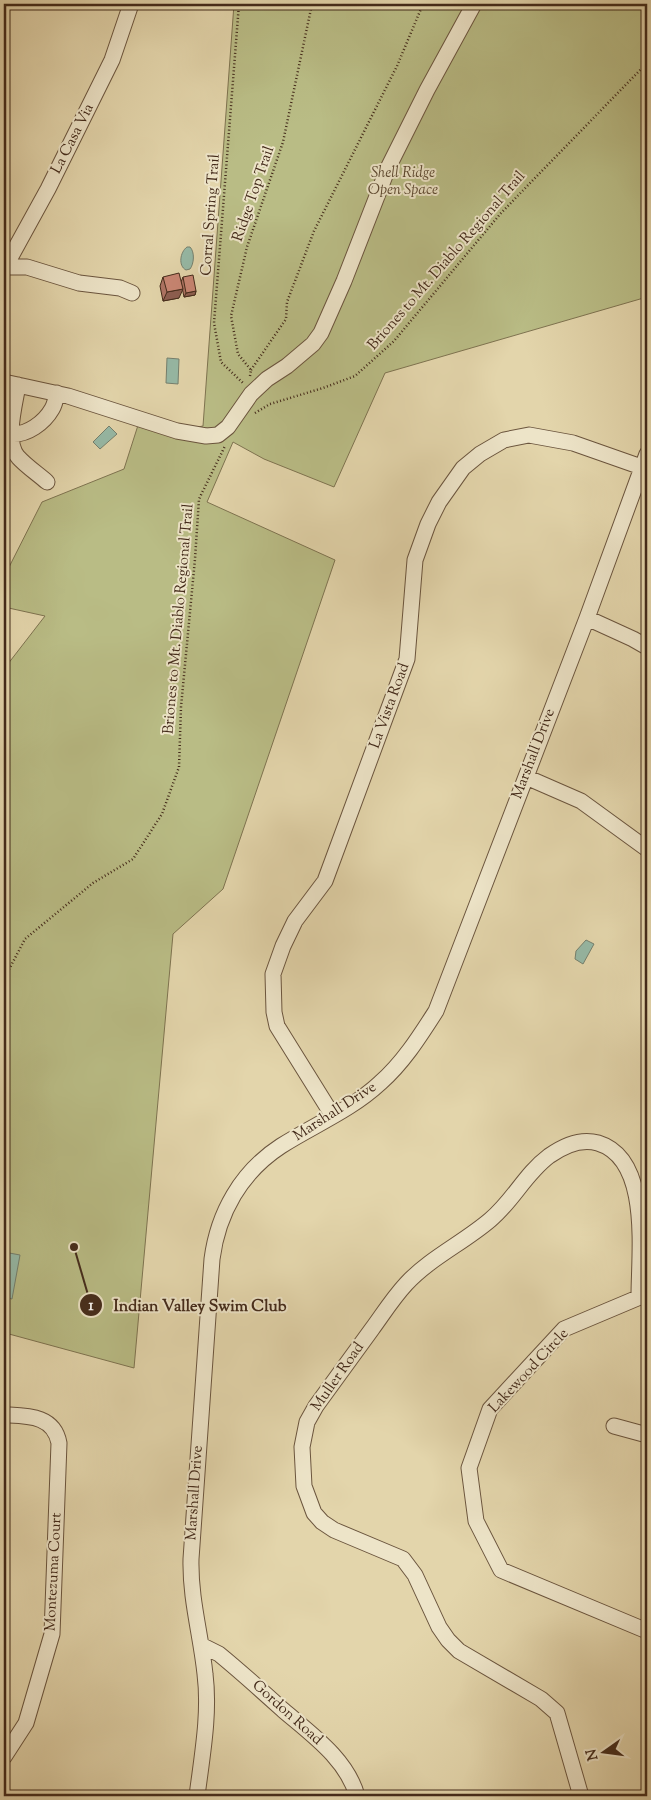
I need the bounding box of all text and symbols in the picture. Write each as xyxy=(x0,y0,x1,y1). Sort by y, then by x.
street label: La Casa Via xyxy=(46,100,100,178)
street label: Ridge Top Trail xyxy=(228,143,280,245)
street label: Corral Spring Trail xyxy=(196,153,226,277)
park label: Shell Ridge Open Space xyxy=(368,163,438,201)
street label: Briones to Mt. Diablo Regional Trail xyxy=(363,167,531,355)
street label: Briones to Mt. Diablo Regional Trail xyxy=(158,503,200,735)
street label: La Vista Road xyxy=(365,660,415,752)
street label: Marshall Drive xyxy=(507,706,561,802)
street label: Marshall Drive xyxy=(289,1077,381,1147)
callout: Indian Valley Swim Club xyxy=(78,1290,296,1321)
text: 1 xyxy=(88,1296,94,1317)
text: Indian Valley Swim Club xyxy=(114,1296,287,1319)
street label: Lakewood Circle xyxy=(484,1324,574,1418)
street label: Muller Road xyxy=(306,1338,370,1416)
street label: Marshall Drive xyxy=(181,1445,209,1541)
street label: Montezuma Court xyxy=(40,1512,68,1632)
street label: Gordon Road xyxy=(247,1676,327,1751)
north arrow xyxy=(578,1728,628,1778)
text: N xyxy=(582,1747,604,1763)

